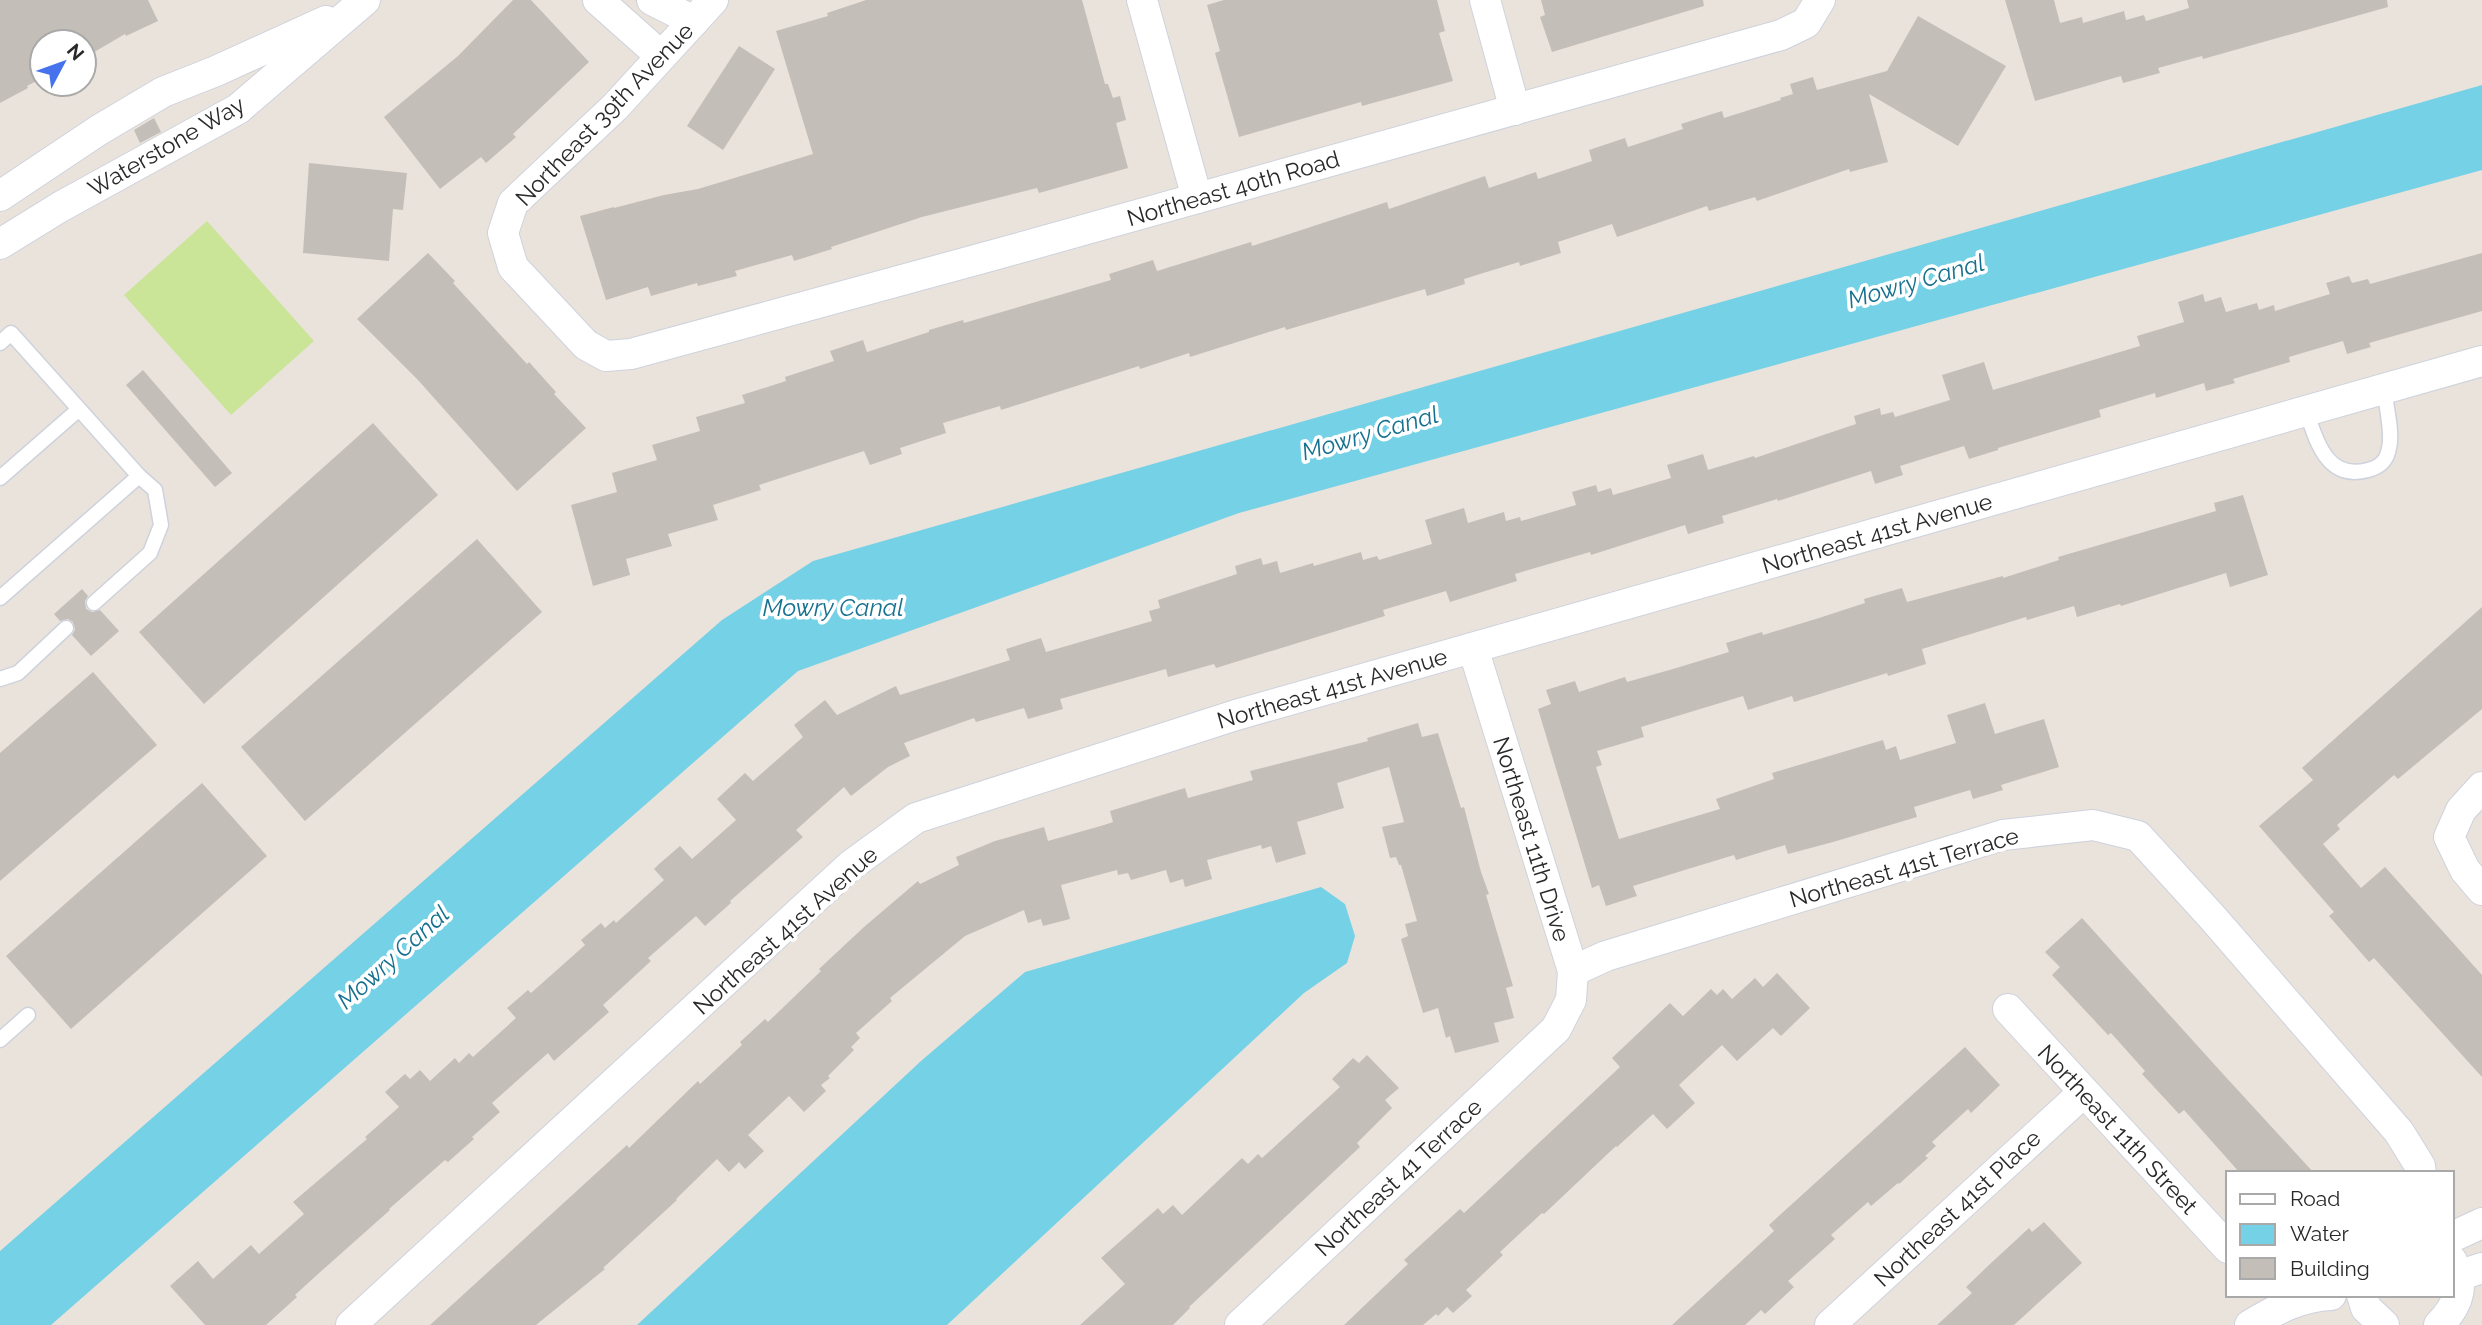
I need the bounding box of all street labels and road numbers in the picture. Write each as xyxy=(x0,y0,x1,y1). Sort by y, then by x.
street label: Northeast 39th Avenue xyxy=(510,17,698,211)
street label: Waterstone Way xyxy=(83,90,249,202)
street label: Northeast 40th Road xyxy=(1124,145,1342,231)
street label: Northeast 41st Avenue xyxy=(1759,487,1995,579)
street label: Northeast 41st Avenue xyxy=(1214,642,1450,734)
street label: Northeast 11th Drive xyxy=(1488,733,1576,945)
street label: Northeast 41st Terrace xyxy=(1786,821,2022,913)
street label: Northeast 41st Avenue xyxy=(687,840,883,1020)
street label: Northeast 11th Street xyxy=(2033,1039,2204,1219)
street label: Northeast 41 Terrace xyxy=(1309,1093,1487,1261)
street label: Northeast 41st Place xyxy=(1868,1124,2046,1292)

